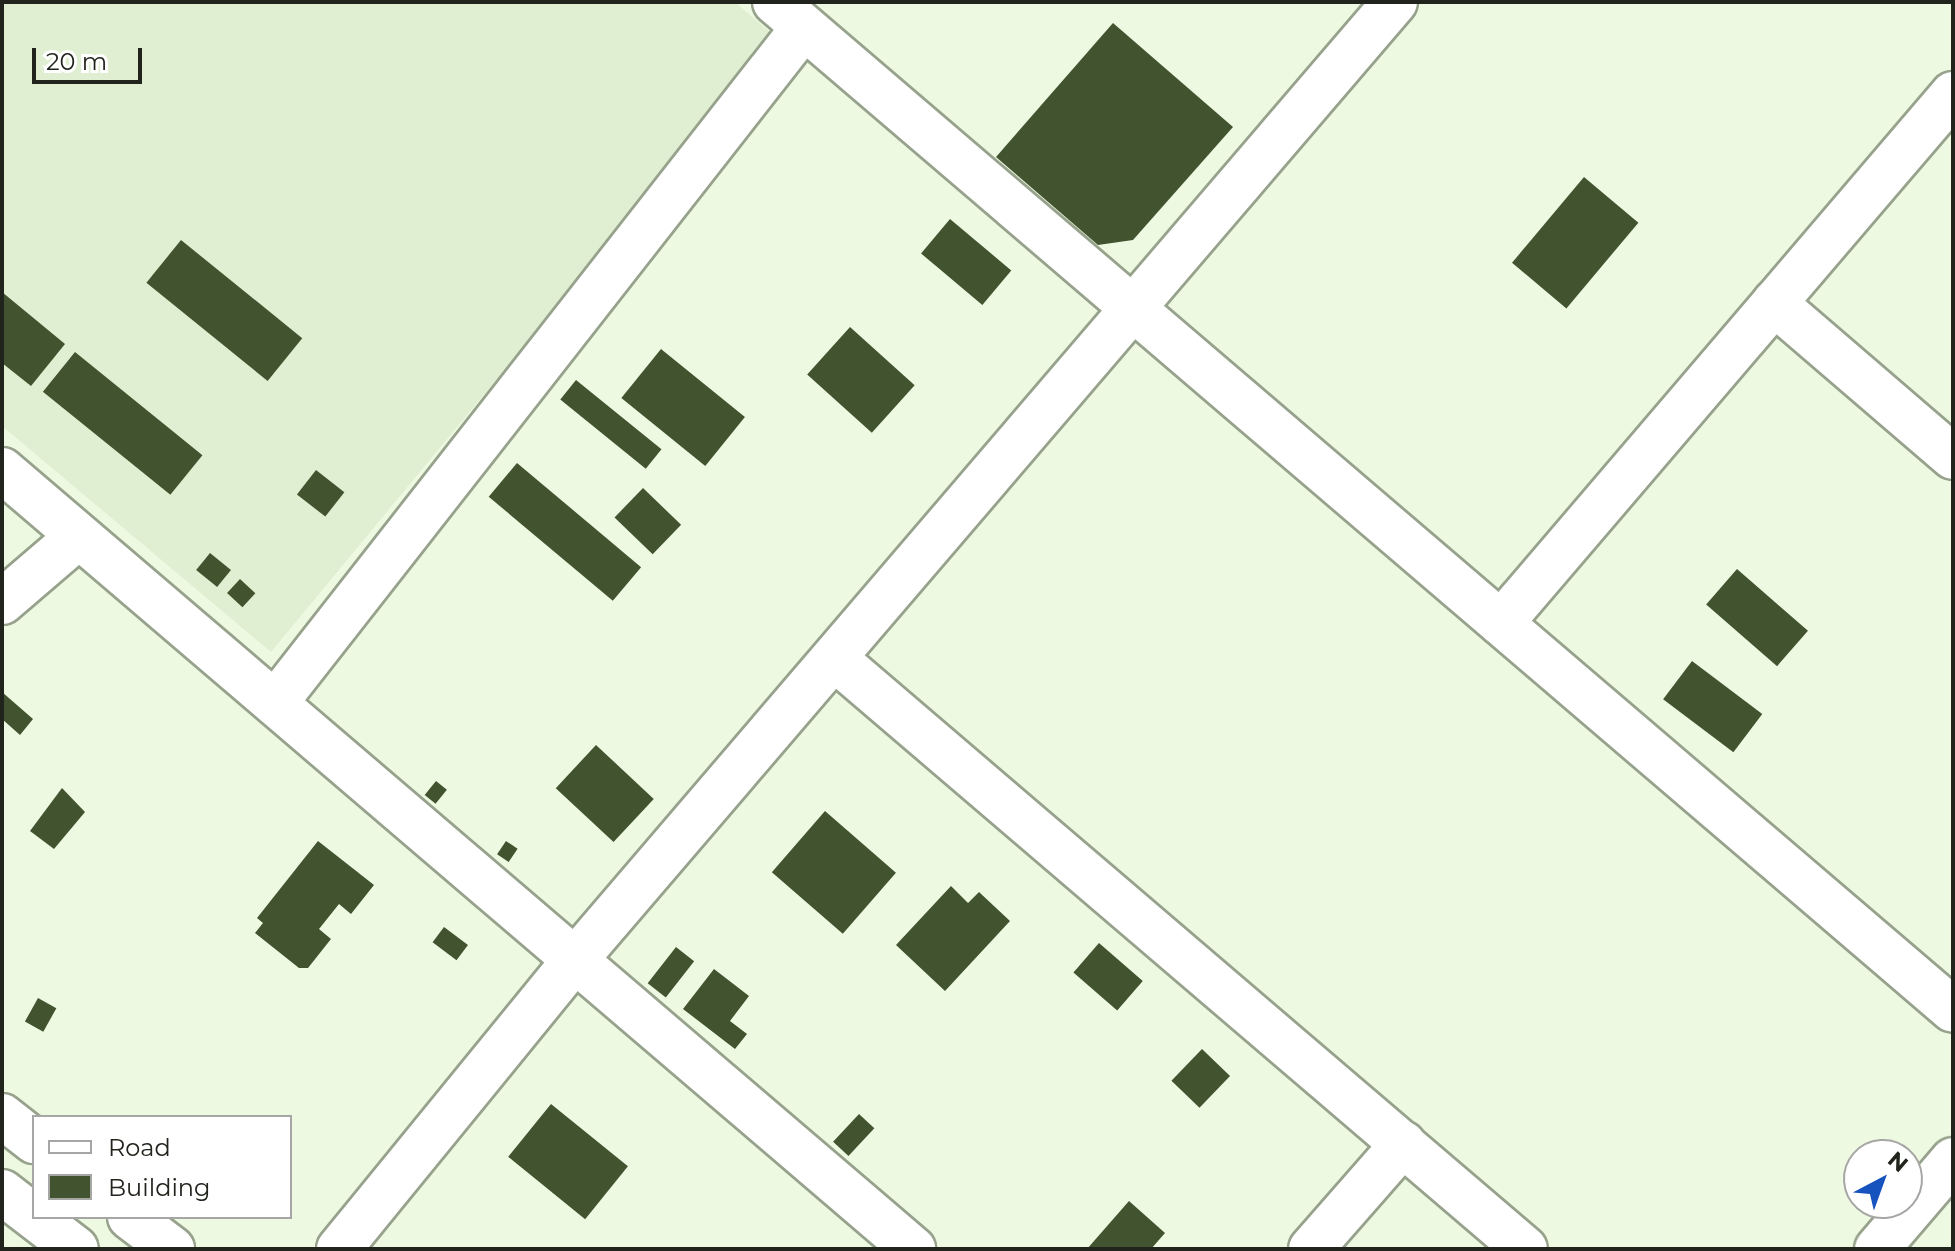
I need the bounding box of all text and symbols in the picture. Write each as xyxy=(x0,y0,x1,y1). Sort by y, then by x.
scale bar xyxy=(36,32,146,82)
text: 20 m xyxy=(46,47,107,76)
legend xyxy=(32,1115,292,1219)
text: Road xyxy=(108,1133,171,1162)
north arrow xyxy=(1843,1139,1923,1219)
text: N xyxy=(1882,1146,1913,1178)
text: Building xyxy=(108,1173,211,1202)

